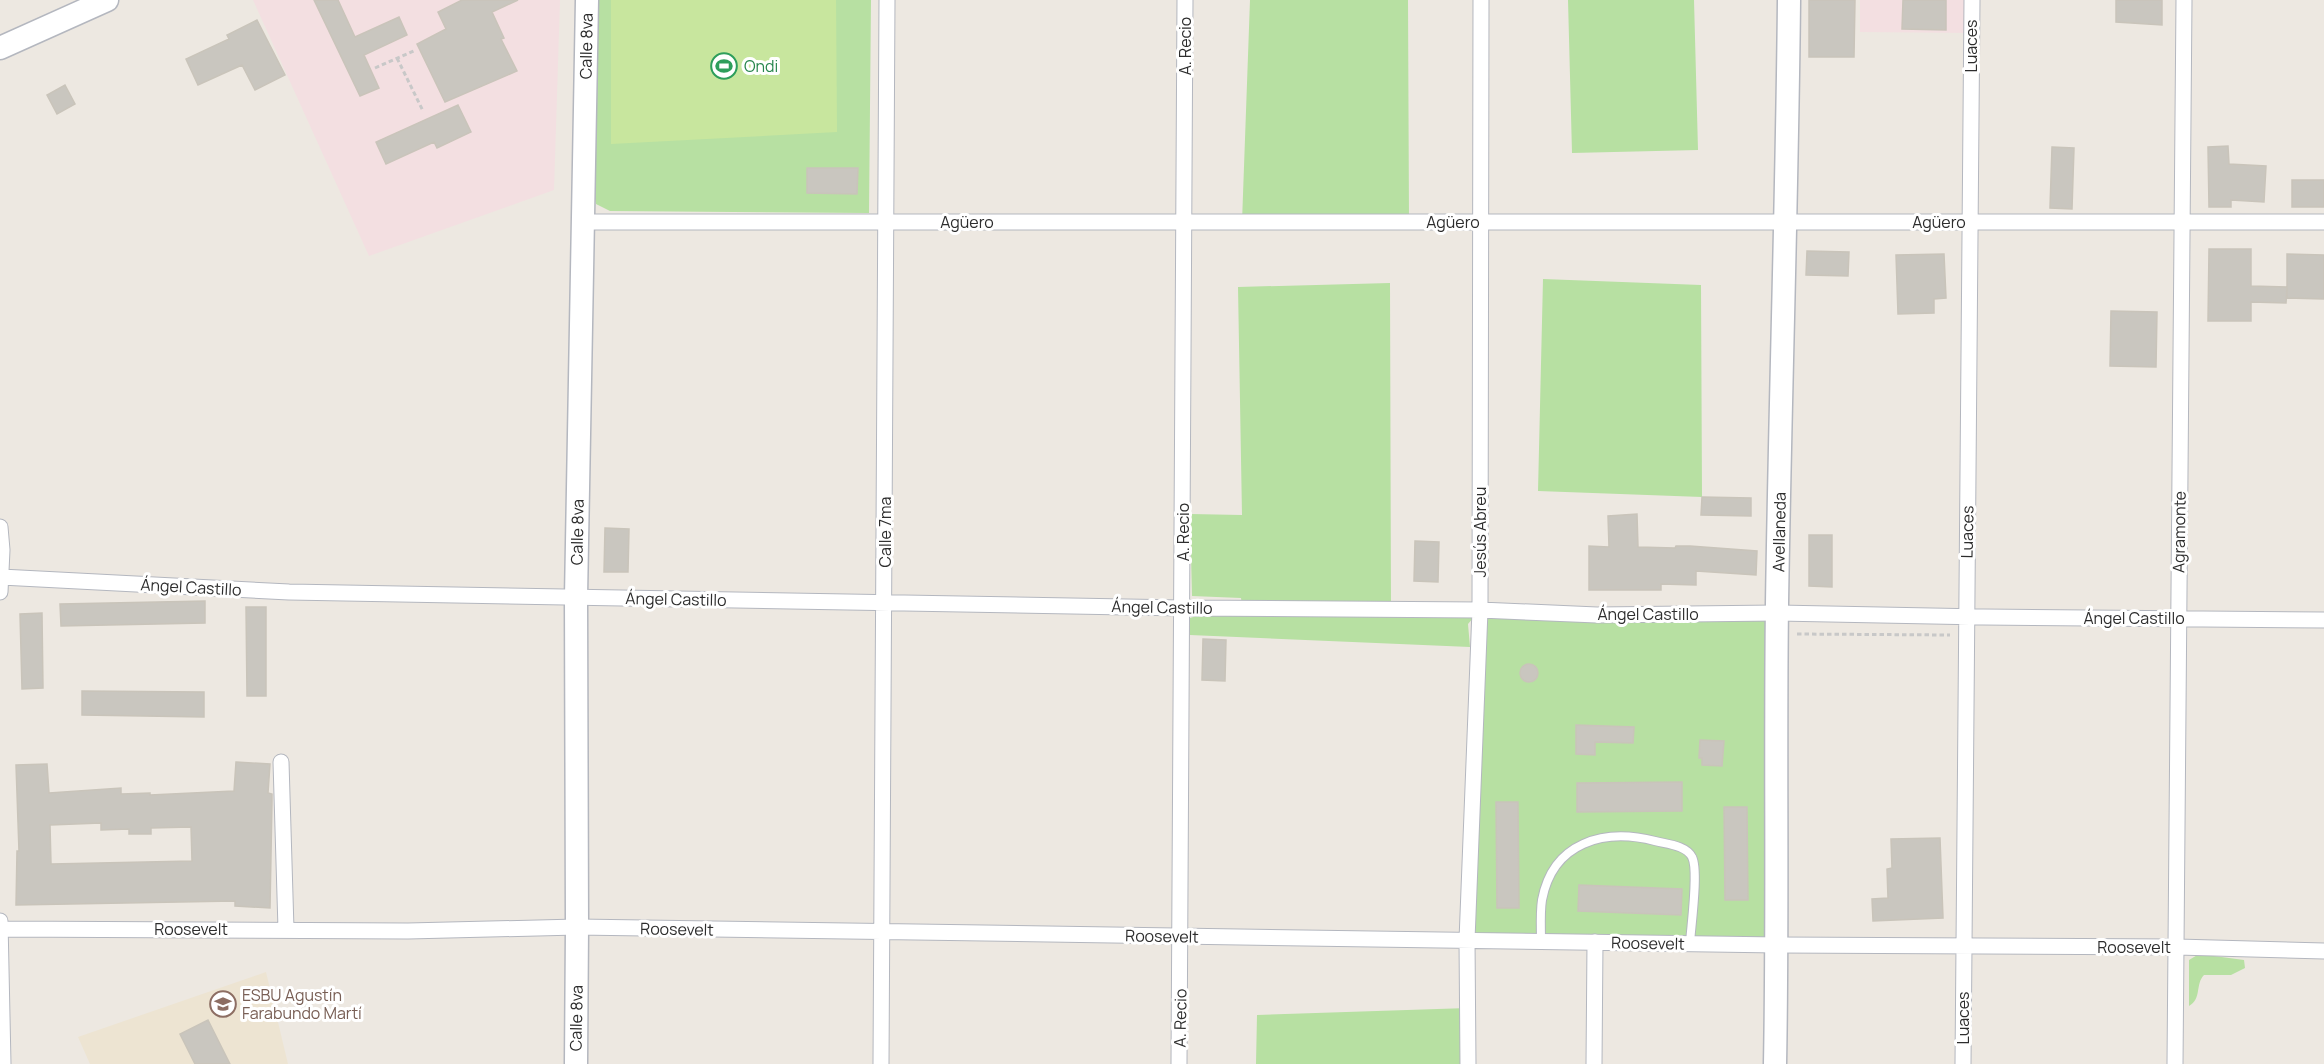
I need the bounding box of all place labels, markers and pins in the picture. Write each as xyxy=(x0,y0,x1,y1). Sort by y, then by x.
sports icon: Ondi xyxy=(709,51,739,81)
place label: Ondi xyxy=(744,55,778,77)
place label: ESBU Agustín Farabundo Martí xyxy=(242,984,362,1024)
school or university icon: ESBU Agustín Farabundo Martí xyxy=(208,989,238,1019)

